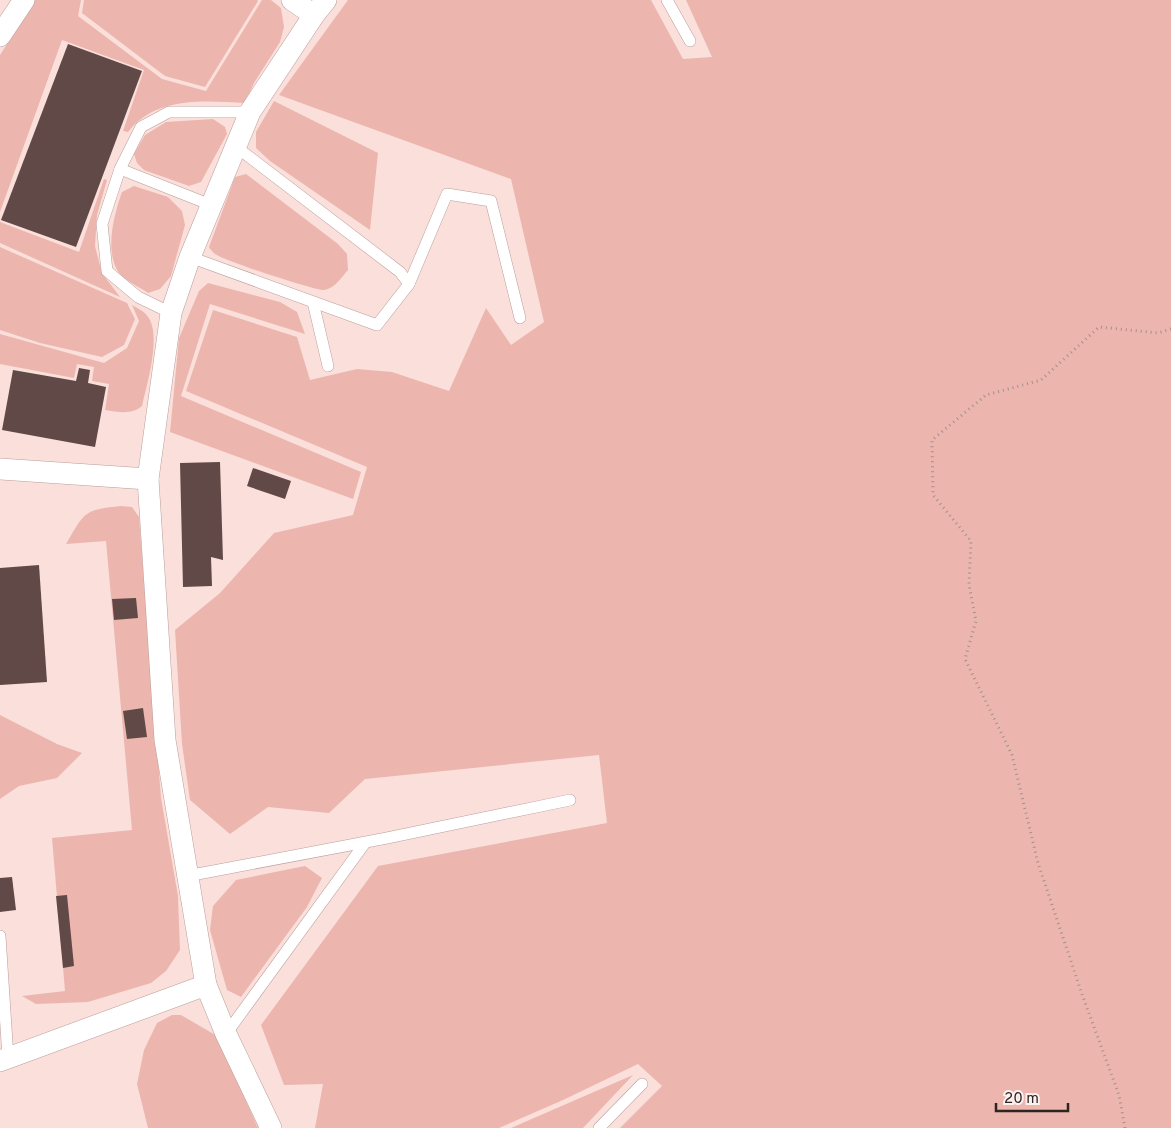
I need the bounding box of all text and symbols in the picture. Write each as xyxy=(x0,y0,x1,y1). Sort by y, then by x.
scale bar xyxy=(996,1080,1068,1112)
text: 20 m xyxy=(1004,1090,1039,1109)

